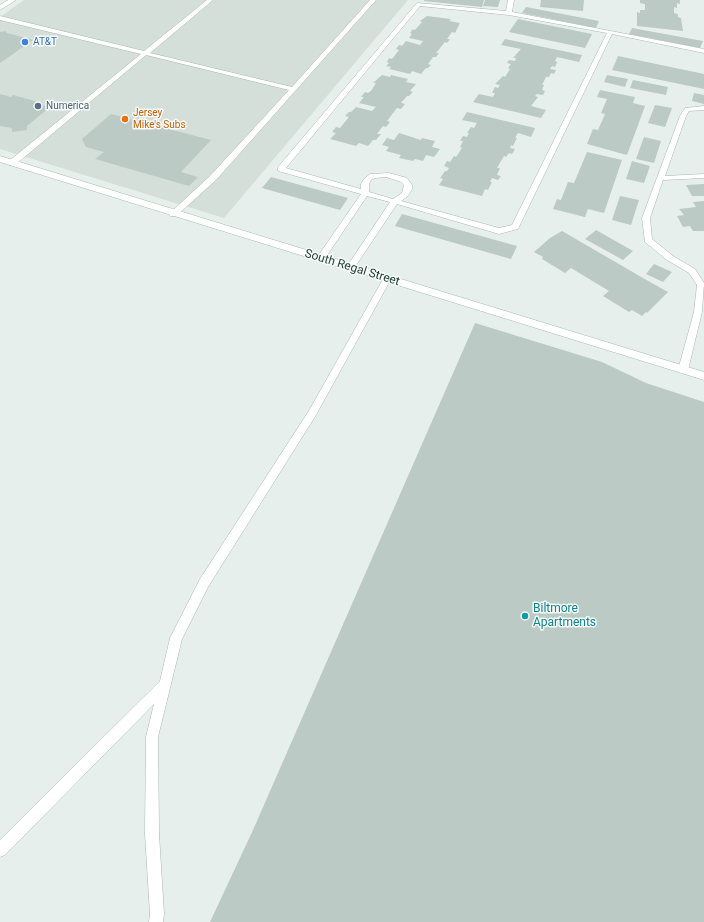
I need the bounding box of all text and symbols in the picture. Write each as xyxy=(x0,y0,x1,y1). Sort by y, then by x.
place label: AT&T xyxy=(33,36,57,48)
marker: AT&T xyxy=(20,37,30,47)
place label: Numerica xyxy=(46,100,89,112)
marker: Numerica xyxy=(33,101,43,111)
place label: Jersey Mike's Subs xyxy=(133,107,186,130)
marker: Jersey Mike's Subs xyxy=(120,114,130,124)
street label: South Regal Street xyxy=(303,247,401,289)
place label: Biltmore Apartments xyxy=(533,602,596,630)
marker: Biltmore Apartments xyxy=(520,611,530,621)

